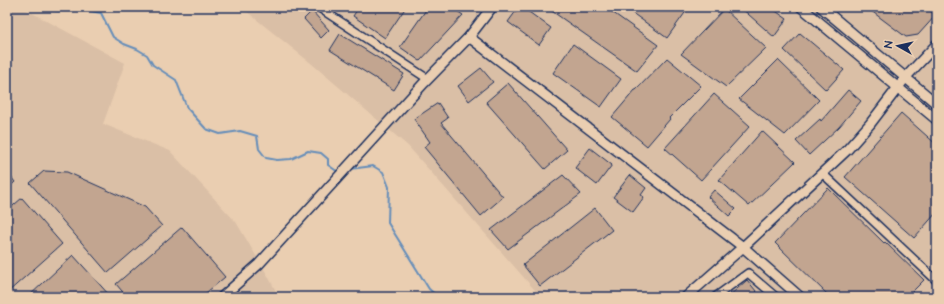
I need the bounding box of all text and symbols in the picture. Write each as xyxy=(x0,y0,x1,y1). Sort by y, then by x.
north arrow xyxy=(878,26,918,66)
text: N xyxy=(881,40,897,49)

